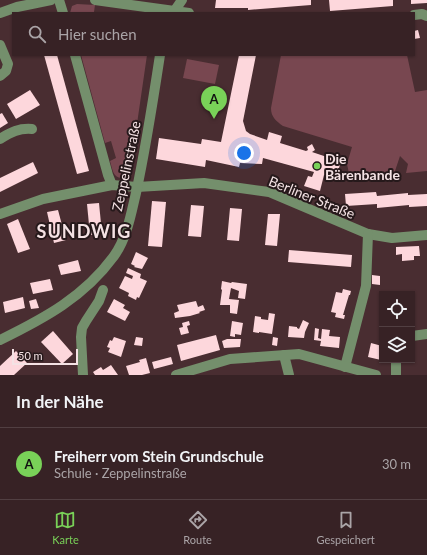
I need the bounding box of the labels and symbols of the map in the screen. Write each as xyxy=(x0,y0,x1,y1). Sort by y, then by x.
pin: A xyxy=(201,86,227,119)
street label: Zeppelinstraße xyxy=(108,119,144,213)
your location xyxy=(234,143,254,163)
place label: Die Bärenbande xyxy=(325,150,400,183)
marker: Die Bärenbande xyxy=(312,161,322,171)
street label: Berliner Straße xyxy=(266,172,358,222)
district label: SUNDWIG xyxy=(37,220,131,242)
scale bar xyxy=(12,347,78,366)

